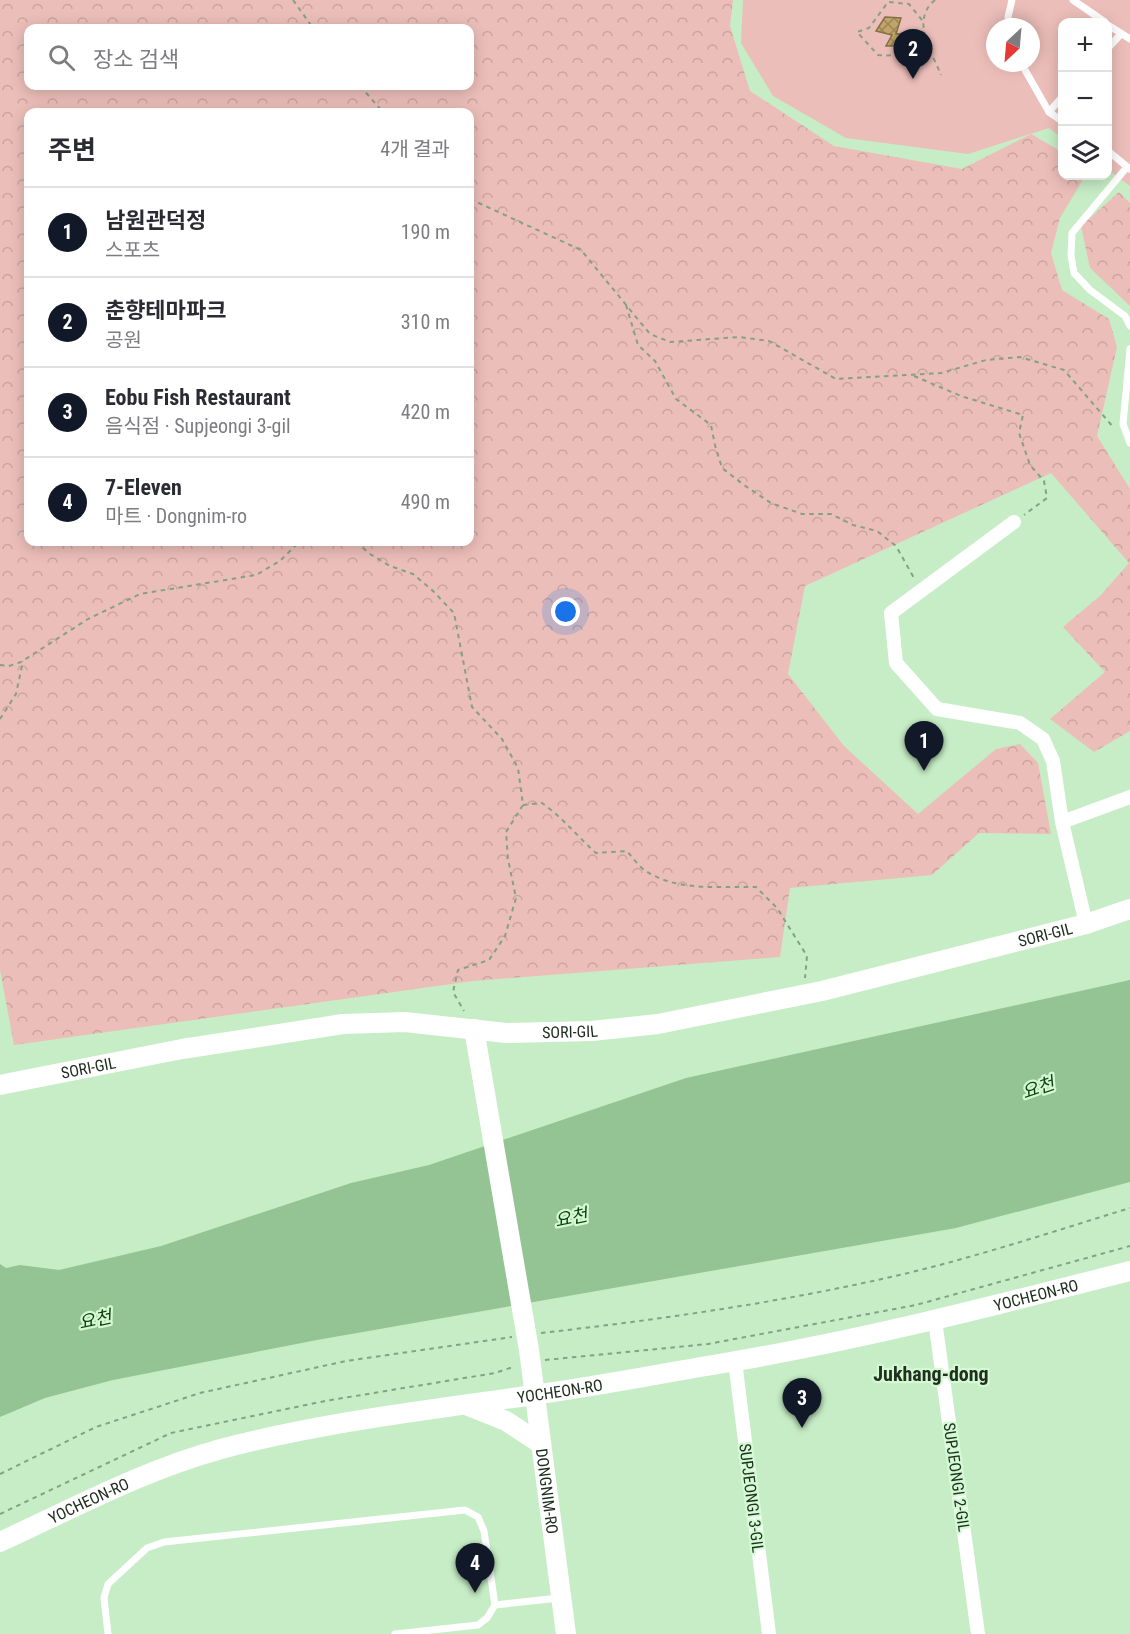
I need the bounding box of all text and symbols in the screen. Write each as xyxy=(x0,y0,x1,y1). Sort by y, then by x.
north arrow xyxy=(986,18,1040,72)
map controls xyxy=(1058,18,1112,180)
button: + xyxy=(1058,18,1112,72)
search box xyxy=(24,24,474,90)
pin: 2 xyxy=(894,29,932,79)
icon: search xyxy=(45,41,78,74)
text: 장소 검색 xyxy=(93,47,179,72)
button: − xyxy=(1058,72,1112,126)
button: layers xyxy=(1058,126,1112,180)
text: 주변 xyxy=(48,135,96,165)
text: 4개 결과 xyxy=(380,137,450,161)
text: 남원관덕정 xyxy=(105,208,206,233)
text: 1 xyxy=(62,220,73,244)
text: 190 m xyxy=(401,220,450,244)
text: 스포츠 xyxy=(105,238,160,262)
text: 춘향테마파크 xyxy=(105,298,226,323)
text: 2 xyxy=(62,310,73,334)
text: 310 m xyxy=(401,310,450,334)
text: 공원 xyxy=(105,328,142,352)
text: Eobu Fish Restaurant xyxy=(105,385,291,410)
text: 3 xyxy=(62,400,73,424)
text: 420 m xyxy=(401,400,450,424)
text: 음식점 · Supjeongi 3-gil xyxy=(105,414,291,438)
text: 7-Eleven xyxy=(105,475,182,500)
text: 4 xyxy=(62,490,73,514)
text: 490 m xyxy=(401,490,450,514)
text: 마트 · Dongnim-ro xyxy=(105,504,247,528)
your location xyxy=(551,597,580,626)
pin: 1 xyxy=(904,722,944,771)
street label: SORI-GIL xyxy=(1016,919,1075,951)
street label: SORI-GIL xyxy=(542,1021,599,1042)
street label: SORI-GIL xyxy=(59,1053,118,1083)
water label: 요천 xyxy=(1019,1071,1059,1103)
water label: 요천 xyxy=(553,1203,592,1231)
street label: YOCHEON-RO xyxy=(992,1276,1080,1315)
water label: 요천 xyxy=(77,1305,116,1333)
district label: Jukhang-dong xyxy=(873,1362,989,1386)
street label: YOCHEON-RO xyxy=(516,1375,604,1407)
pin: 3 xyxy=(782,1378,822,1428)
street label: SUPJEONGI 2-GIL xyxy=(939,1421,974,1533)
street label: SUPJEONGI 3-GIL xyxy=(735,1442,768,1554)
street label: DONGNIM-RO xyxy=(532,1447,562,1535)
street label: YOCHEON-RO xyxy=(46,1474,132,1528)
pin: 4 xyxy=(456,1544,494,1593)

